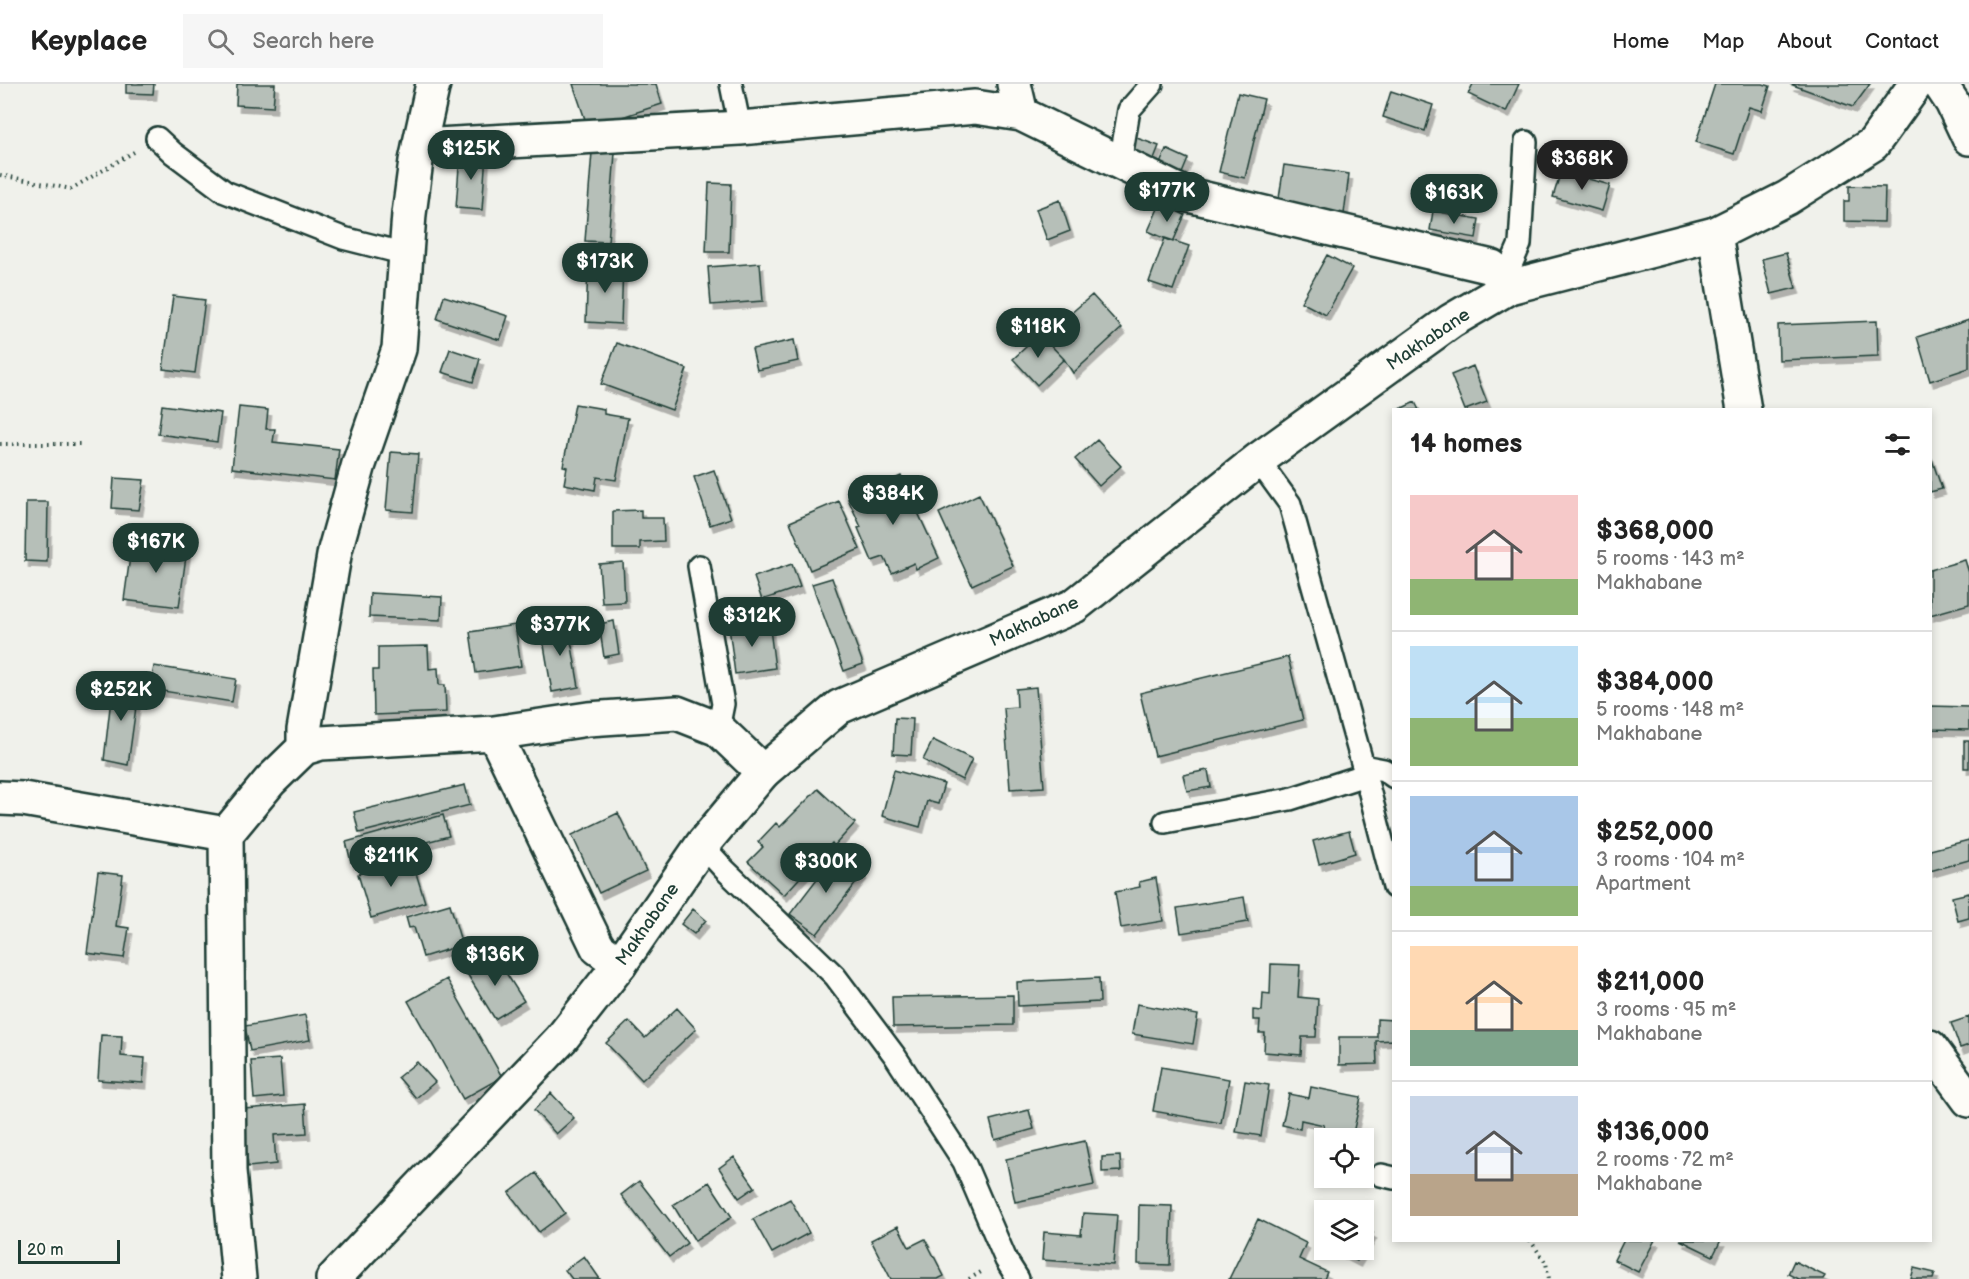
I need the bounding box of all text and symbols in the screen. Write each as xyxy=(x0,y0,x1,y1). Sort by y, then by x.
search box xyxy=(183,14,603,68)
text: Keyplace xyxy=(30,25,147,58)
icon: search xyxy=(204,25,237,58)
text: Search here xyxy=(252,28,374,55)
text: Home xyxy=(1612,29,1669,54)
text: Map xyxy=(1702,29,1744,54)
text: About xyxy=(1777,29,1832,54)
text: Contact xyxy=(1865,29,1939,54)
pin: $125K xyxy=(429,130,513,181)
text: $125K xyxy=(442,137,500,161)
pin: $368K xyxy=(1540,140,1624,191)
text: $368K xyxy=(1551,147,1613,171)
pin: $177K xyxy=(1125,172,1209,223)
pin: $163K xyxy=(1412,174,1496,225)
text: $177K xyxy=(1138,179,1196,203)
text: $163K xyxy=(1425,181,1484,205)
pin: $173K xyxy=(563,243,647,294)
text: $173K xyxy=(576,250,634,274)
street label: Makhabane xyxy=(1383,304,1474,375)
pin: $118K xyxy=(996,308,1080,359)
text: $118K xyxy=(1010,315,1066,339)
icon: filters xyxy=(1881,428,1914,461)
text: 14 homes xyxy=(1410,429,1522,460)
pin: $384K xyxy=(851,475,935,526)
text: $384K xyxy=(862,482,924,506)
text: $368,000 xyxy=(1596,516,1714,547)
icon: home xyxy=(1458,519,1530,591)
pin: $167K xyxy=(114,523,198,574)
text: $167K xyxy=(127,530,185,554)
text: 5 rooms · 143 m² xyxy=(1596,547,1745,571)
text: Makhabane xyxy=(1596,571,1702,595)
street label: Makhabane xyxy=(986,592,1082,651)
pin: $312K xyxy=(710,597,794,648)
text: $312K xyxy=(723,604,781,628)
pin: $377K xyxy=(518,606,602,657)
text: $377K xyxy=(530,613,590,637)
text: $384,000 xyxy=(1596,667,1714,698)
icon: home xyxy=(1458,670,1530,742)
pin: $252K xyxy=(79,671,163,722)
text: $252K xyxy=(90,678,152,702)
text: 5 rooms · 148 m² xyxy=(1596,698,1744,722)
text: Makhabane xyxy=(1596,722,1702,746)
text: $252,000 xyxy=(1596,817,1714,848)
icon: home xyxy=(1458,820,1530,892)
pin: $211K xyxy=(349,837,433,888)
pin: $300K xyxy=(784,843,868,894)
text: $211K xyxy=(363,844,419,868)
text: 3 rooms · 104 m² xyxy=(1596,848,1745,872)
text: $300K xyxy=(794,850,858,874)
text: Apartment xyxy=(1596,872,1691,896)
street label: Makhabane xyxy=(611,879,684,970)
pin: $136K xyxy=(453,936,537,987)
text: $136K xyxy=(466,943,525,967)
text: $211,000 xyxy=(1596,967,1704,998)
icon: home xyxy=(1458,970,1530,1042)
text: 3 rooms · 95 m² xyxy=(1596,998,1736,1022)
text: Makhabane xyxy=(1596,1022,1702,1046)
text: $136,000 xyxy=(1596,1117,1709,1148)
icon: home xyxy=(1458,1120,1530,1192)
map controls xyxy=(1314,1128,1374,1260)
button: locate xyxy=(1314,1128,1374,1188)
text: 2 rooms · 72 m² xyxy=(1596,1148,1734,1172)
text: Makhabane xyxy=(1596,1172,1702,1196)
button: layers xyxy=(1314,1200,1374,1260)
scale bar xyxy=(18,1237,120,1264)
text: 20 m xyxy=(27,1241,63,1260)

